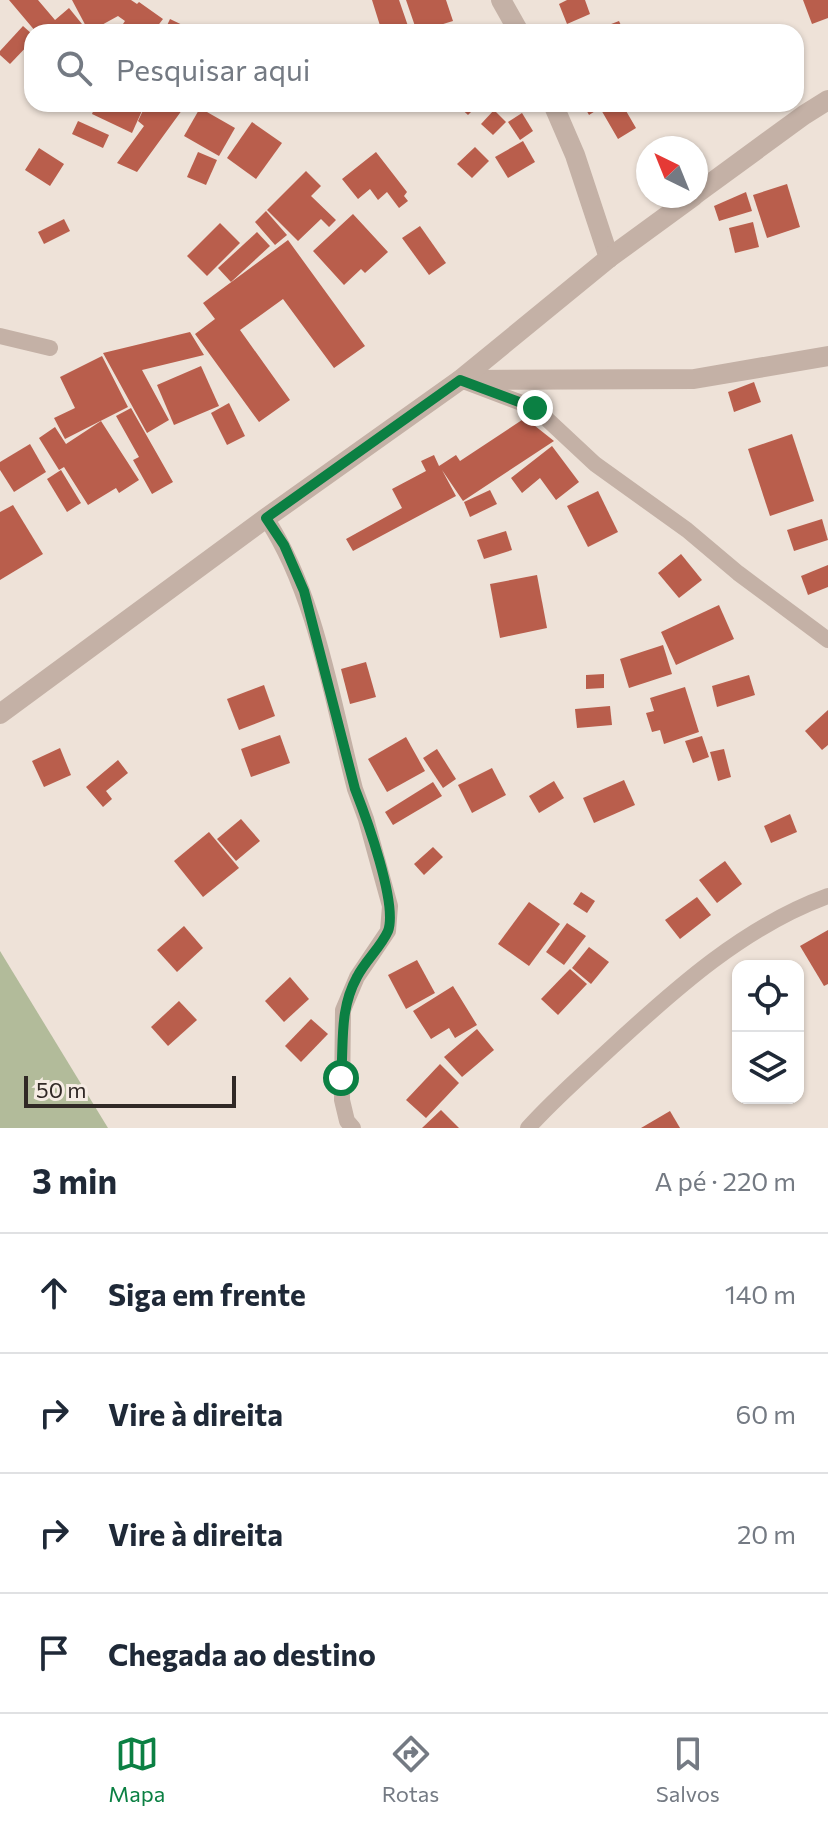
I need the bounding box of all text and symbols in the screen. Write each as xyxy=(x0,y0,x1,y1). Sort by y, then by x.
search box xyxy=(24,24,804,112)
icon: search xyxy=(52,46,96,90)
text: Pesquisar aqui xyxy=(116,50,311,87)
north arrow xyxy=(636,136,708,208)
route end xyxy=(517,390,553,426)
map controls xyxy=(732,960,804,1104)
button: locate xyxy=(732,960,804,1032)
button: layers xyxy=(732,1032,804,1104)
route start xyxy=(323,1060,359,1096)
scale bar xyxy=(24,1072,236,1108)
text: 50 m xyxy=(36,1076,86,1103)
text: 3 min xyxy=(32,1159,117,1201)
text: A pé · 220 m xyxy=(655,1165,796,1196)
icon: ahead xyxy=(32,1271,76,1315)
text: Siga em frente xyxy=(108,1275,306,1312)
text: 140 m xyxy=(725,1278,796,1309)
icon: right xyxy=(32,1391,76,1435)
text: Vire à direita xyxy=(108,1395,283,1432)
text: 60 m xyxy=(736,1398,796,1429)
icon: right xyxy=(32,1511,76,1555)
text: Vire à direita xyxy=(108,1515,283,1552)
text: 20 m xyxy=(737,1518,796,1549)
icon: arrive xyxy=(32,1631,76,1675)
text: Chegada ao destino xyxy=(108,1635,376,1672)
tab: Mapa xyxy=(108,1732,165,1807)
tab: Rotas xyxy=(382,1732,439,1807)
tab: Salvos xyxy=(656,1732,720,1807)

